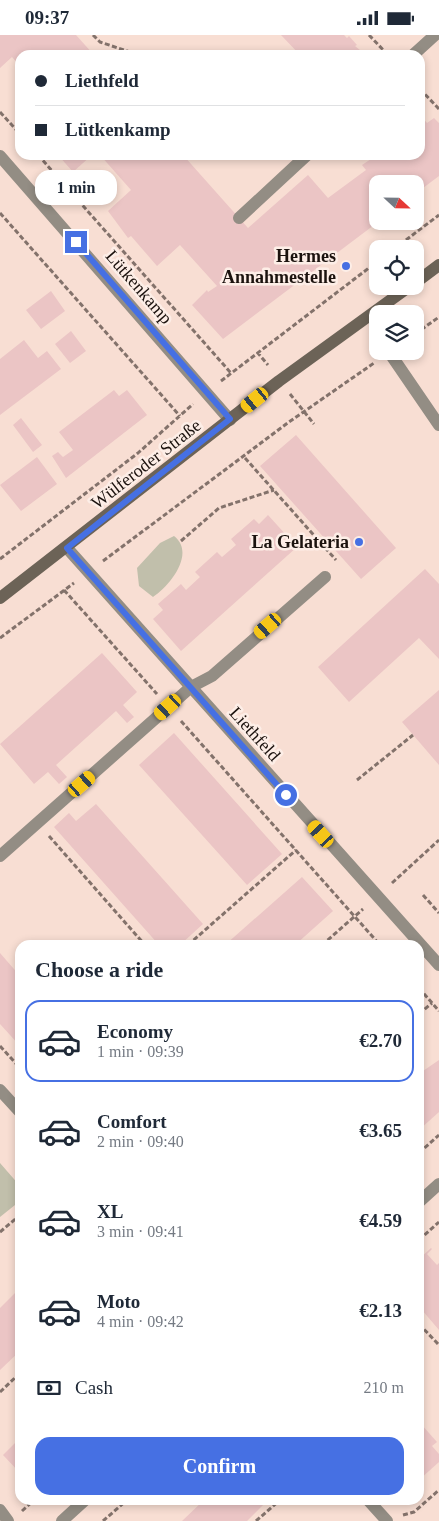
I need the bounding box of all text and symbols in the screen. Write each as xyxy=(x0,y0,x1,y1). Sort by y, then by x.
text: 09:37 xyxy=(25,7,69,28)
text: Liethfeld xyxy=(65,70,139,91)
text: Lütkenkamp xyxy=(65,119,171,140)
callout: 1 min xyxy=(35,169,117,205)
north arrow xyxy=(369,175,424,230)
map controls xyxy=(369,175,424,360)
text: 1 min xyxy=(57,179,95,196)
route end xyxy=(65,231,87,253)
button: locate xyxy=(369,240,424,295)
street label: Lütkenkamp xyxy=(102,246,176,328)
place label: Hermes Annahmestelle xyxy=(222,246,336,287)
marker: Hermes Annahmestelle xyxy=(340,260,352,272)
button: layers xyxy=(369,305,424,360)
car xyxy=(238,385,271,415)
street label: Wülferoder Straße xyxy=(87,415,205,513)
place label: La Gelateria xyxy=(252,532,349,552)
marker: La Gelateria xyxy=(353,536,365,548)
car xyxy=(251,610,284,642)
car xyxy=(151,691,184,723)
street label: Liethfeld xyxy=(225,703,285,765)
car xyxy=(65,768,98,800)
route start xyxy=(275,784,297,806)
car xyxy=(305,818,336,850)
text: Choose a ride xyxy=(35,957,163,982)
icon: car xyxy=(37,1019,82,1064)
text: Economy xyxy=(97,1021,173,1042)
text: €2.70 xyxy=(359,1030,402,1051)
text: 1 min · 09:39 xyxy=(97,1043,184,1060)
icon: car xyxy=(37,1109,82,1154)
text: Comfort xyxy=(97,1111,167,1132)
text: €3.65 xyxy=(359,1120,402,1141)
text: 2 min · 09:40 xyxy=(97,1133,184,1150)
icon: car xyxy=(37,1199,82,1244)
text: XL xyxy=(97,1201,123,1222)
text: €4.59 xyxy=(359,1210,402,1231)
text: 3 min · 09:41 xyxy=(97,1223,184,1240)
icon: car xyxy=(37,1289,82,1334)
text: Moto xyxy=(97,1291,140,1312)
text: €2.13 xyxy=(359,1300,402,1321)
text: 4 min · 09:42 xyxy=(97,1313,184,1330)
icon: cash xyxy=(35,1374,63,1402)
text: Cash xyxy=(75,1377,113,1398)
text: 210 m xyxy=(364,1379,404,1396)
button: Confirm xyxy=(35,1437,404,1495)

